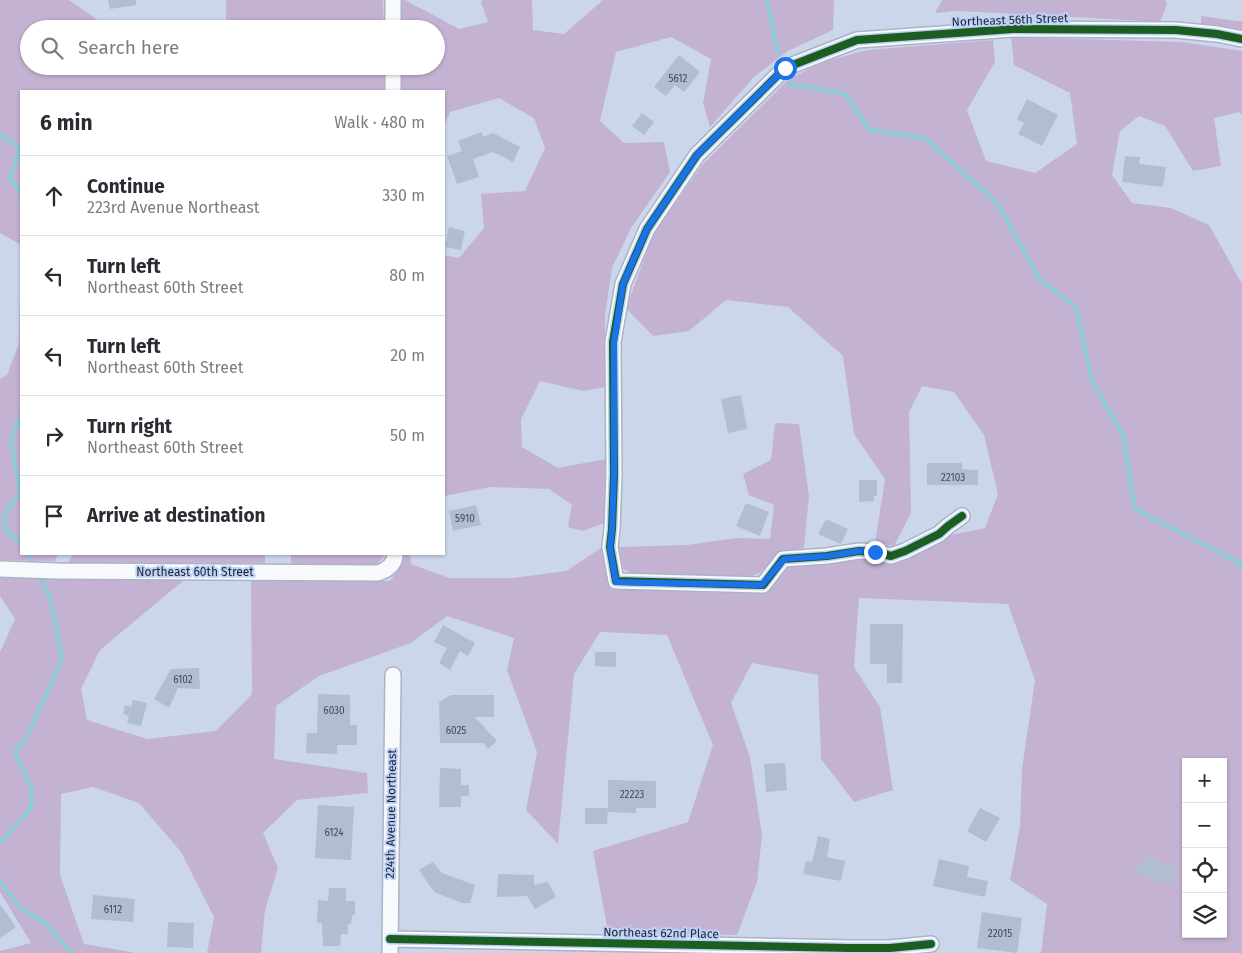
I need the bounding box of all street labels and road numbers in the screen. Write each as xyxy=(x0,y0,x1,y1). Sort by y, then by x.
street label: Northeast 56th Street xyxy=(951,11,1069,29)
street label: Northeast 60th Street xyxy=(136,565,254,579)
street label: 224th Avenue Northeast xyxy=(383,748,399,879)
street label: Northeast 62nd Place xyxy=(603,925,719,941)

